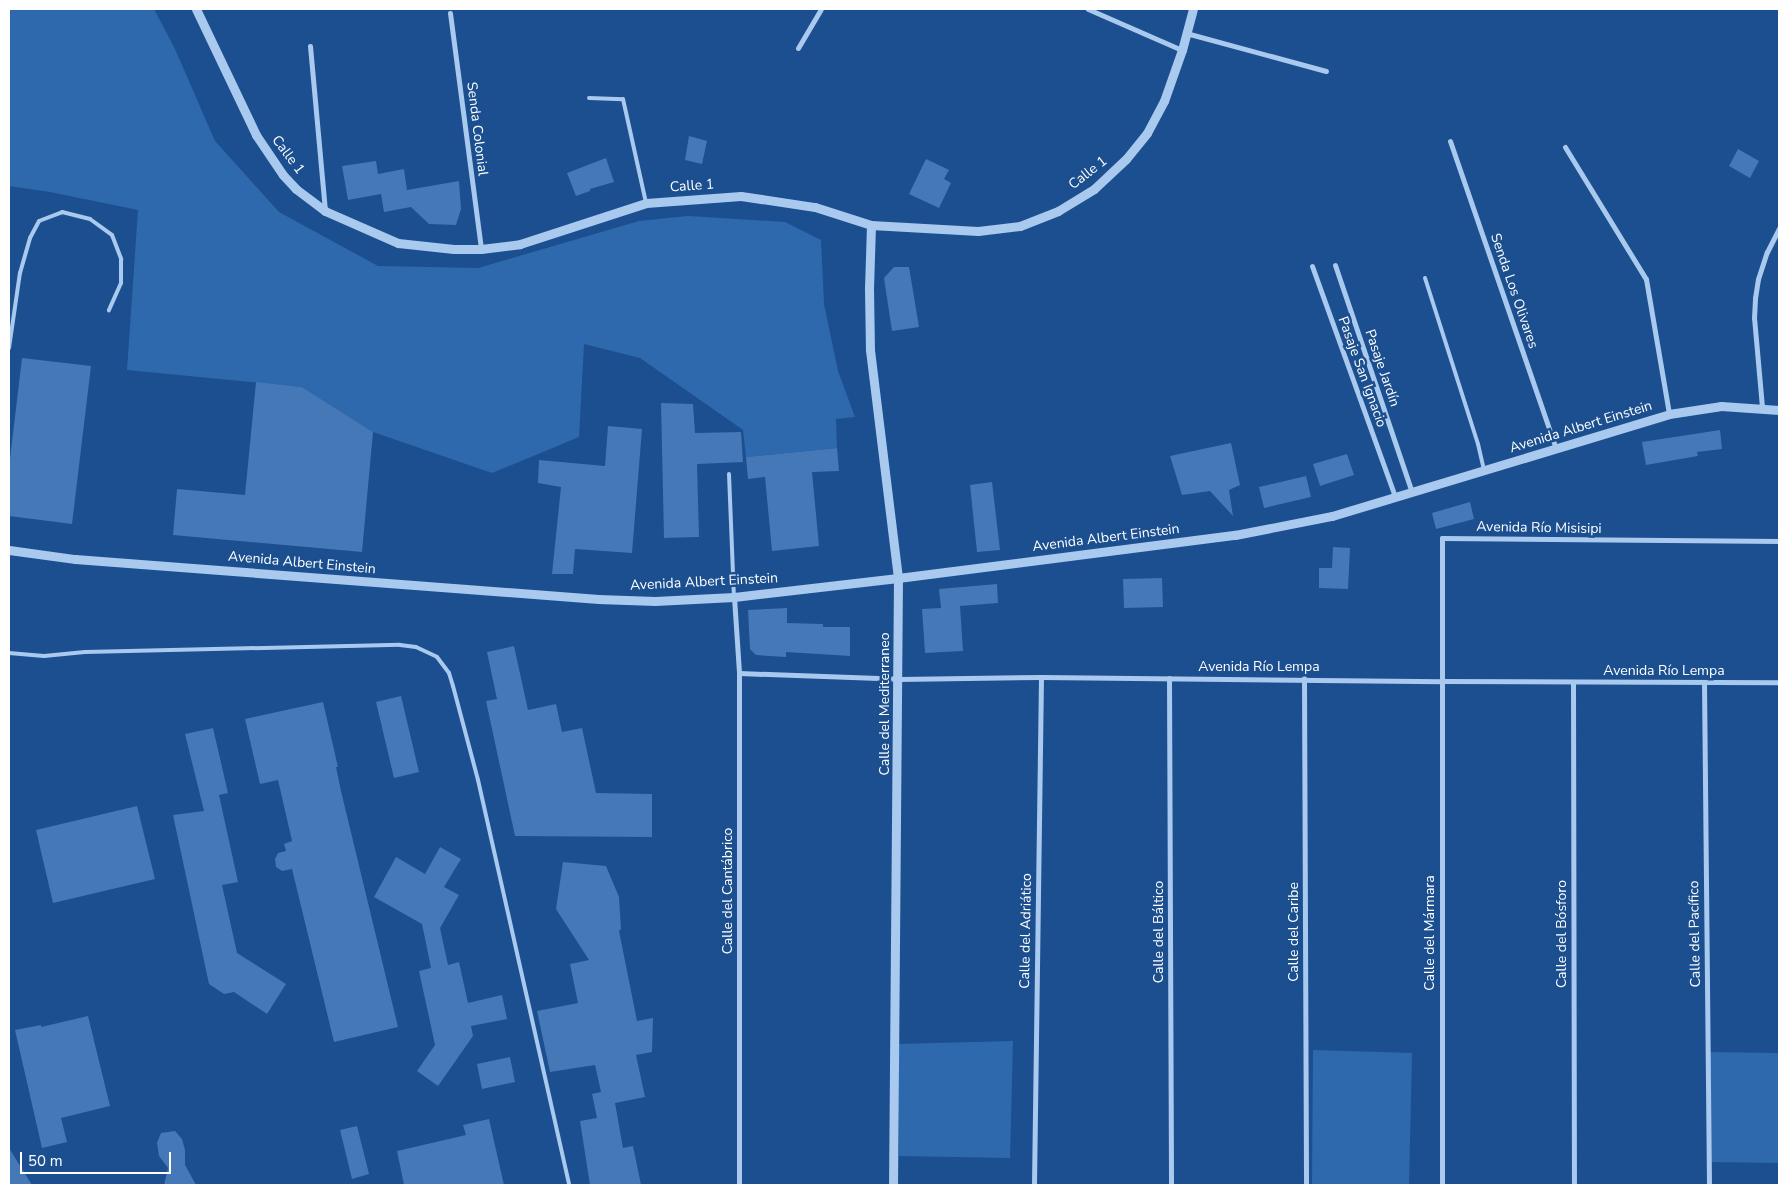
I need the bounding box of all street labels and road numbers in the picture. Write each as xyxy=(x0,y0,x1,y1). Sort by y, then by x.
street label: Senda Colonial xyxy=(463,81,491,177)
street label: Calle 1 xyxy=(268,132,308,178)
street label: Calle 1 xyxy=(1065,153,1111,193)
street label: Calle 1 xyxy=(669,176,715,196)
street label: Senda Los Olivares xyxy=(1486,231,1542,351)
street label: Pasaje San Ignacio xyxy=(1334,314,1390,430)
street label: Pasaje Jardín xyxy=(1361,327,1403,409)
street label: Avenida Albert Einstein xyxy=(1508,397,1654,457)
street label: Avenida Río Misisipi xyxy=(1476,519,1602,537)
street label: Avenida Albert Einstein xyxy=(1031,521,1181,555)
street label: Avenida Albert Einstein xyxy=(227,548,377,578)
street label: Avenida Albert Einstein xyxy=(630,570,778,594)
street label: Calle del Mediterraneo xyxy=(877,633,893,775)
street label: Avenida Río Lempa xyxy=(1198,659,1320,675)
street label: Avenida Río Lempa xyxy=(1603,663,1725,679)
street label: Calle del Cantábrico xyxy=(720,828,736,954)
street label: Calle del Adriático xyxy=(1017,873,1035,989)
street label: Calle del Mármara xyxy=(1422,875,1438,991)
street label: Calle del Bósforo xyxy=(1554,880,1570,988)
street label: Calle del Pacífico xyxy=(1686,880,1704,988)
street label: Calle del Báltico xyxy=(1151,881,1167,983)
street label: Calle del Caribe xyxy=(1286,882,1302,982)

